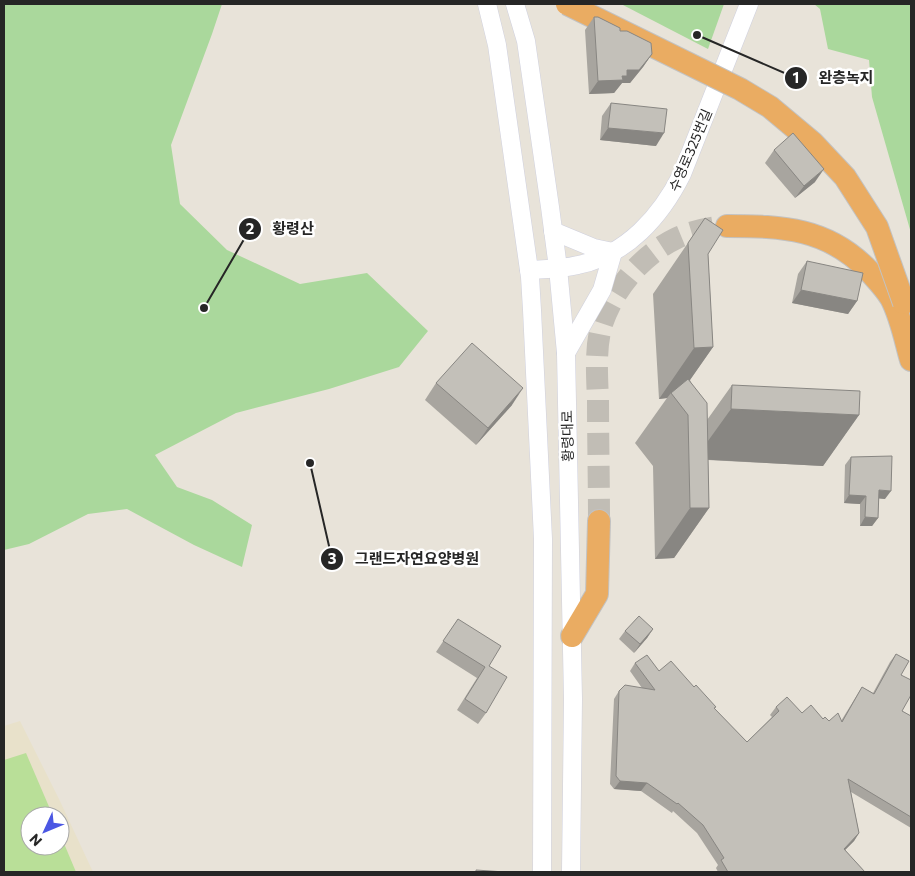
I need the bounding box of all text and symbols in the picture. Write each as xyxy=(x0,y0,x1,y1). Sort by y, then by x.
callout: 완층녹지 xyxy=(783,63,883,93)
text: 1 xyxy=(793,68,799,86)
text: 완층녹지 xyxy=(818,68,874,86)
street label: 수영로325번길 xyxy=(665,106,715,194)
callout: 황령산 xyxy=(237,214,324,244)
text: 2 xyxy=(246,219,254,237)
text: 황령산 xyxy=(272,219,314,237)
street label: 황령대로 xyxy=(558,410,576,462)
callout: 그랜드자연요양병원 xyxy=(320,544,489,574)
text: 3 xyxy=(328,549,337,567)
text: 그랜드자연요양병원 xyxy=(355,549,479,567)
north arrow xyxy=(20,806,70,856)
text: N xyxy=(26,831,45,850)

